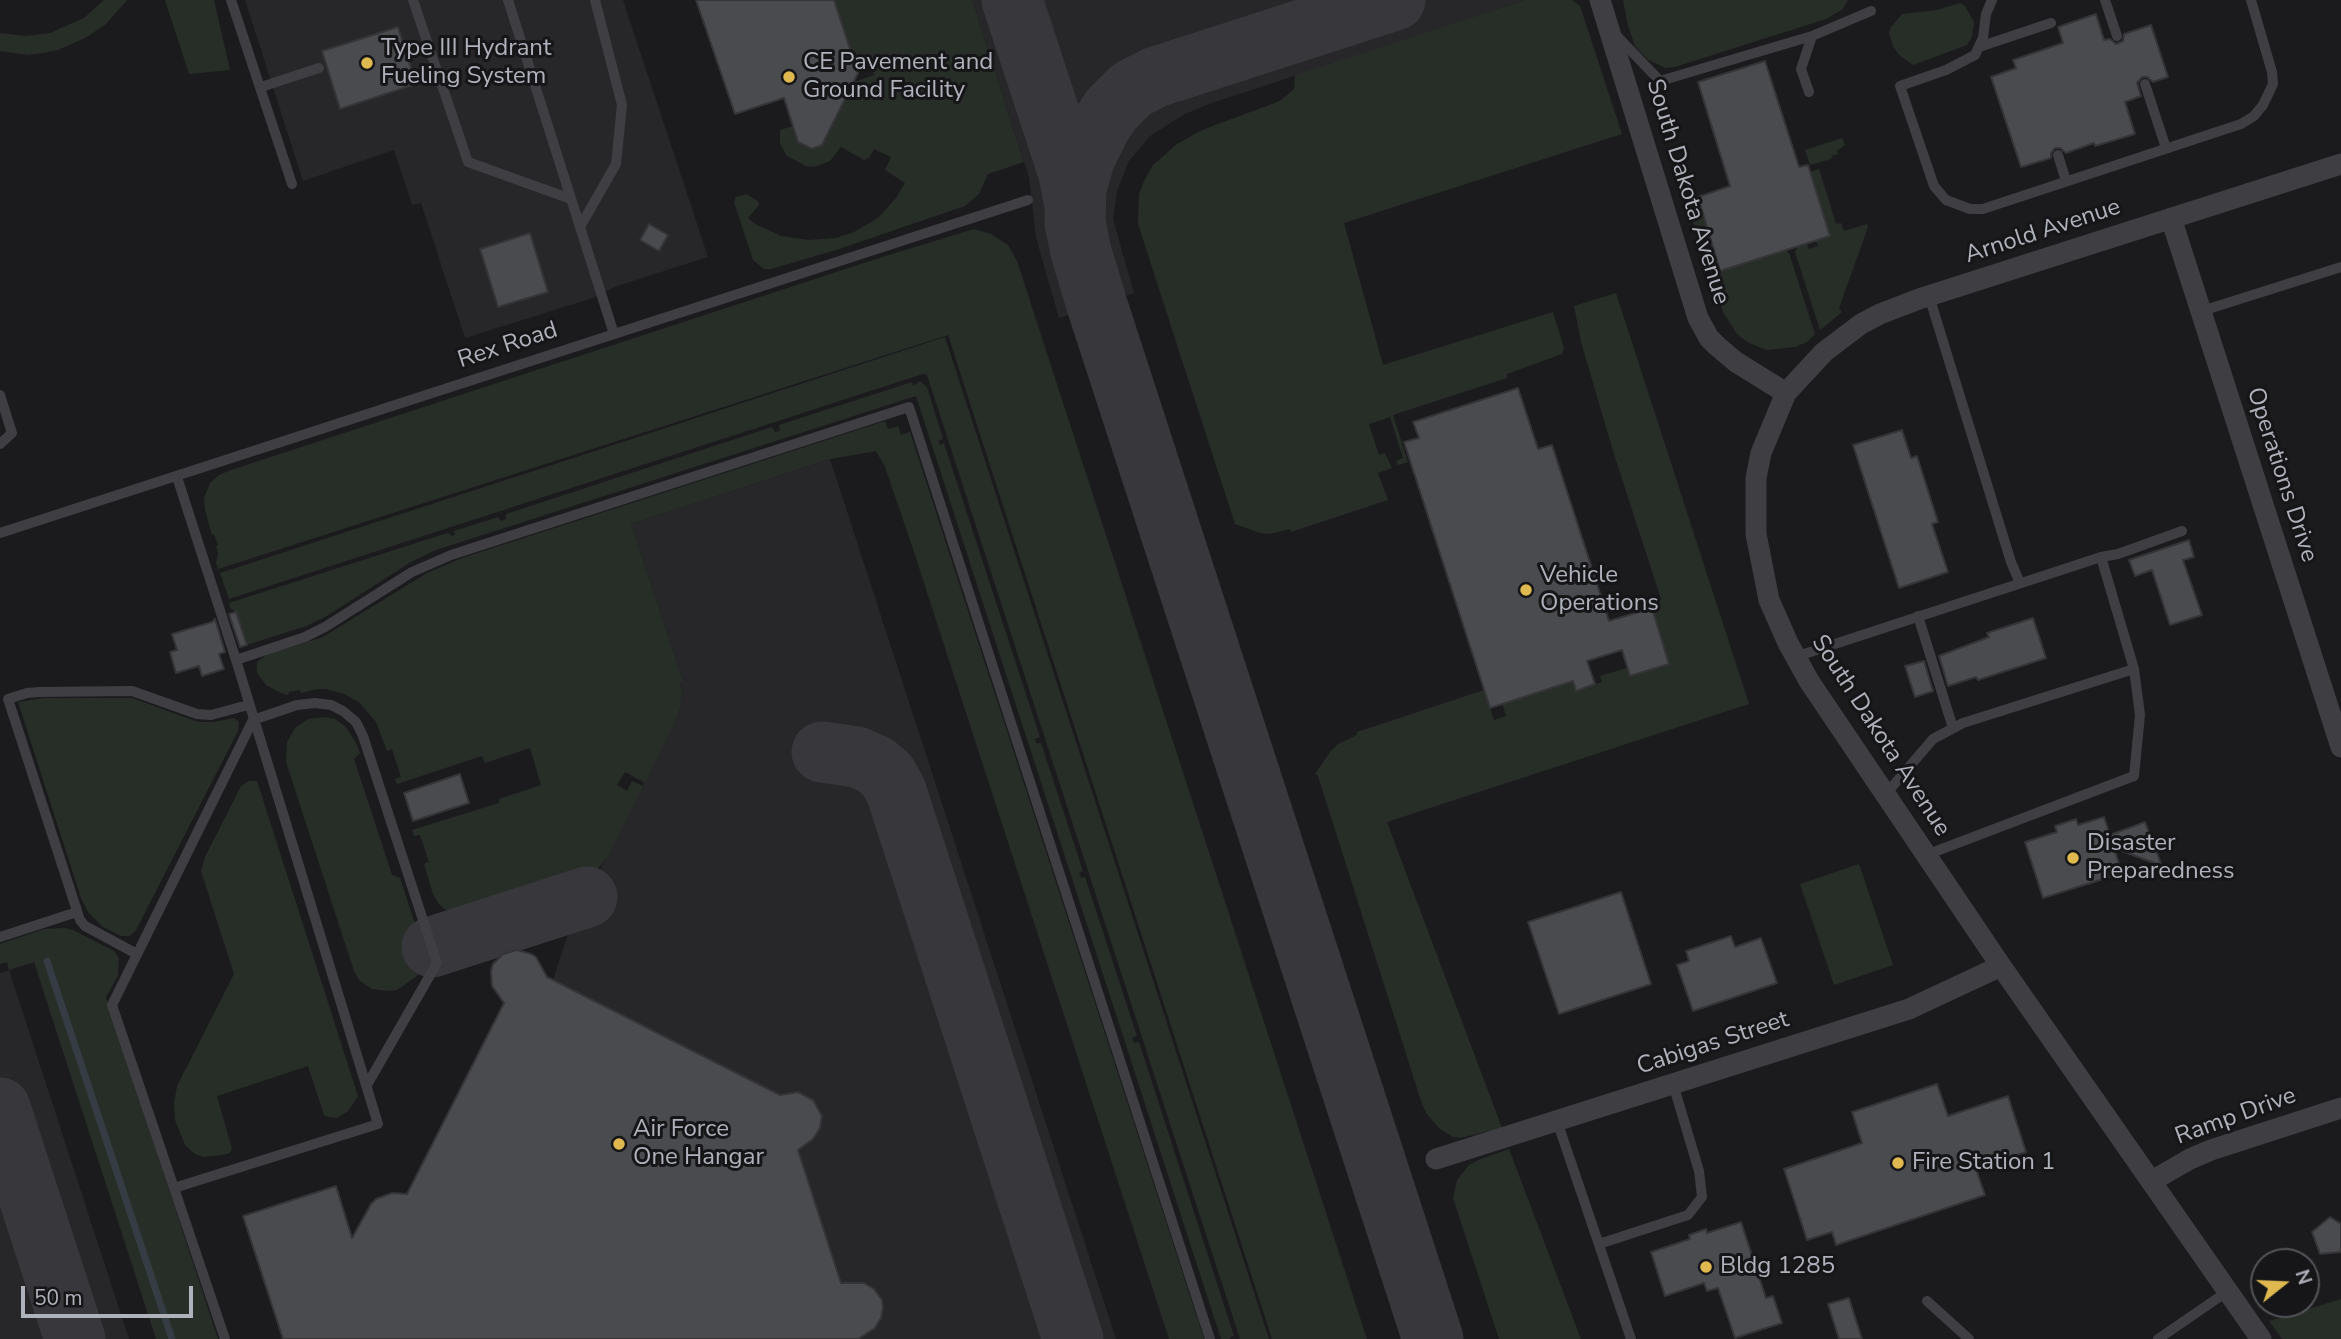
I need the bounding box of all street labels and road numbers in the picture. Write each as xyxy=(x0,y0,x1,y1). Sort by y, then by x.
street label: South Dakota Avenue xyxy=(1639,76,1735,308)
street label: Arnold Avenue xyxy=(1962,193,2124,271)
street label: Rex Road xyxy=(455,316,561,376)
street label: Operations Drive xyxy=(2239,384,2323,566)
street label: South Dakota Avenue xyxy=(1804,630,1956,842)
street label: Cabigas Street xyxy=(1633,1006,1793,1082)
street label: Ramp Drive xyxy=(2172,1082,2300,1152)

